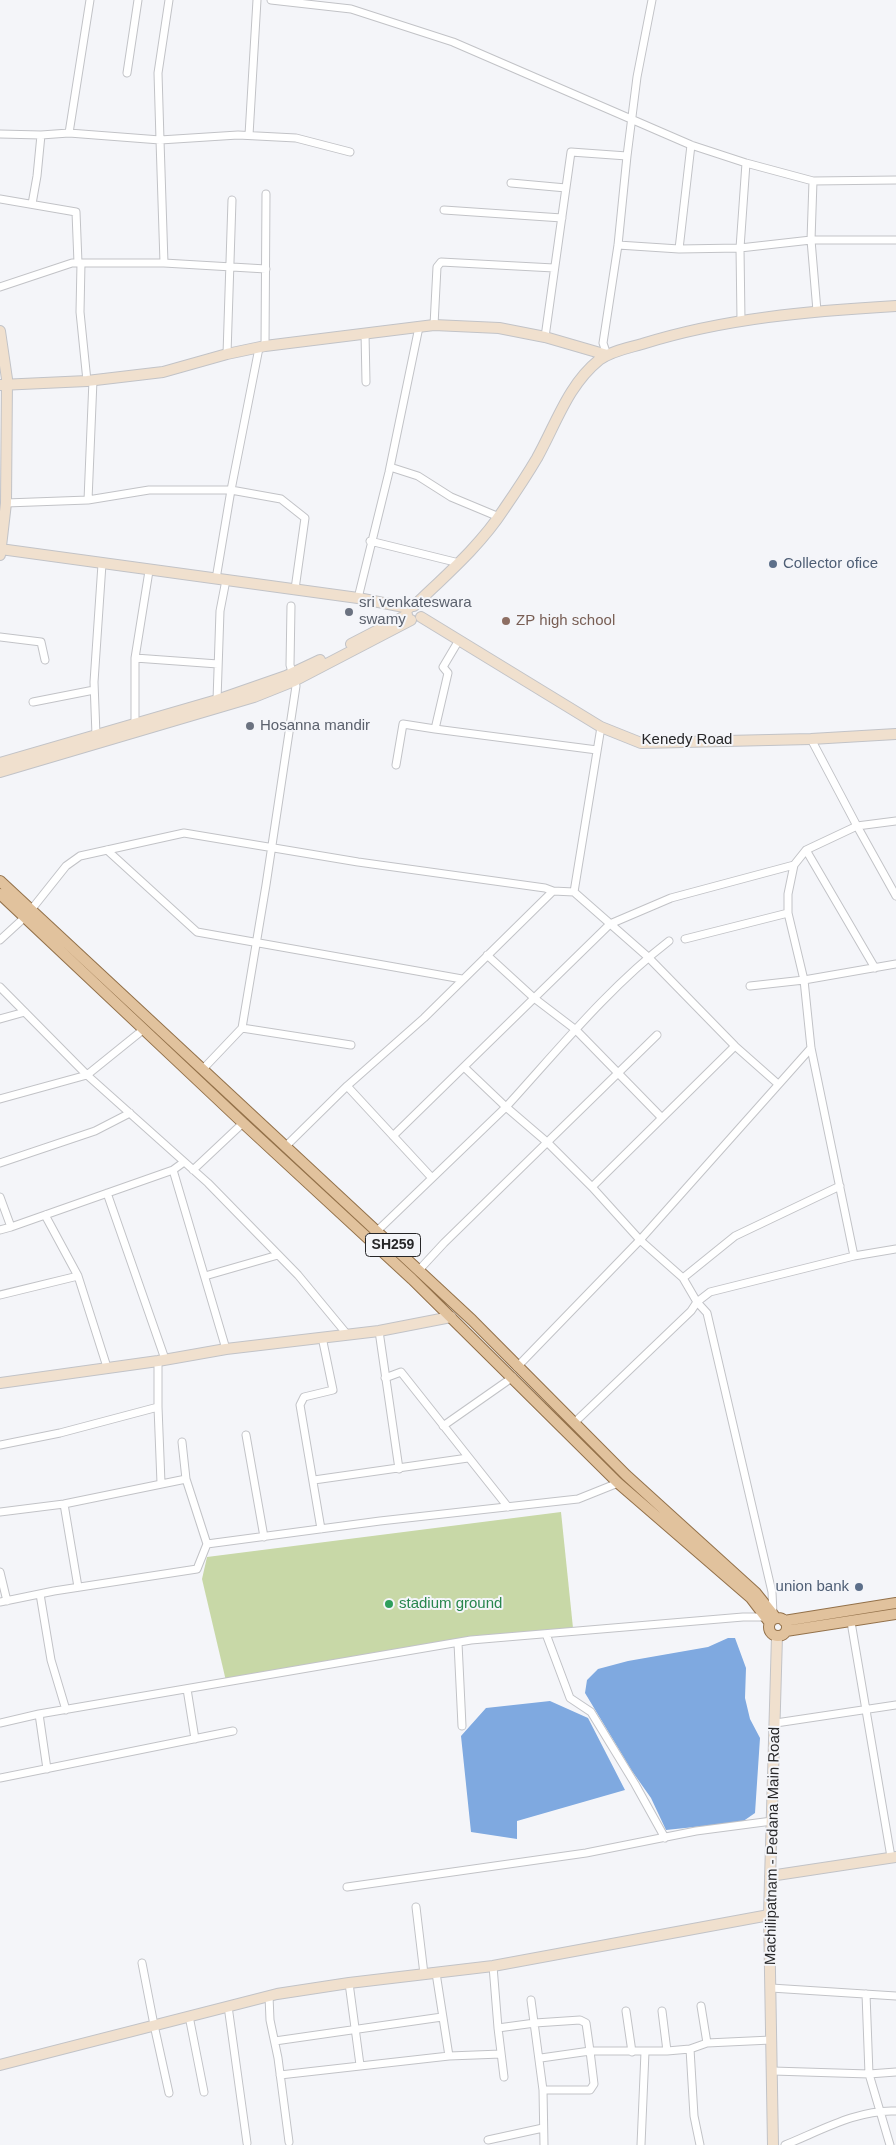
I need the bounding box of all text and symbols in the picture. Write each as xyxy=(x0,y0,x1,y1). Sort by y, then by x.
place label: Collector ofice xyxy=(783,555,878,573)
marker: Collector ofice xyxy=(767,558,779,570)
place label: sri venkateswara swamy xyxy=(359,594,472,629)
marker: sri venkateswara swamy xyxy=(343,606,355,618)
place label: ZP high school xyxy=(516,612,615,630)
marker: ZP high school xyxy=(500,615,512,627)
place label: Hosanna mandir xyxy=(260,717,370,735)
marker: Hosanna mandir xyxy=(244,720,256,732)
street label: Kenedy Road xyxy=(642,731,732,749)
road number: SH259 xyxy=(366,1234,420,1256)
place label: union bank xyxy=(776,1578,849,1596)
marker: union bank xyxy=(853,1581,865,1593)
place label: stadium ground xyxy=(399,1595,502,1613)
marker: stadium ground xyxy=(383,1598,395,1610)
street label: Machilipatnam - Pedana Main Road xyxy=(762,1727,784,1965)

